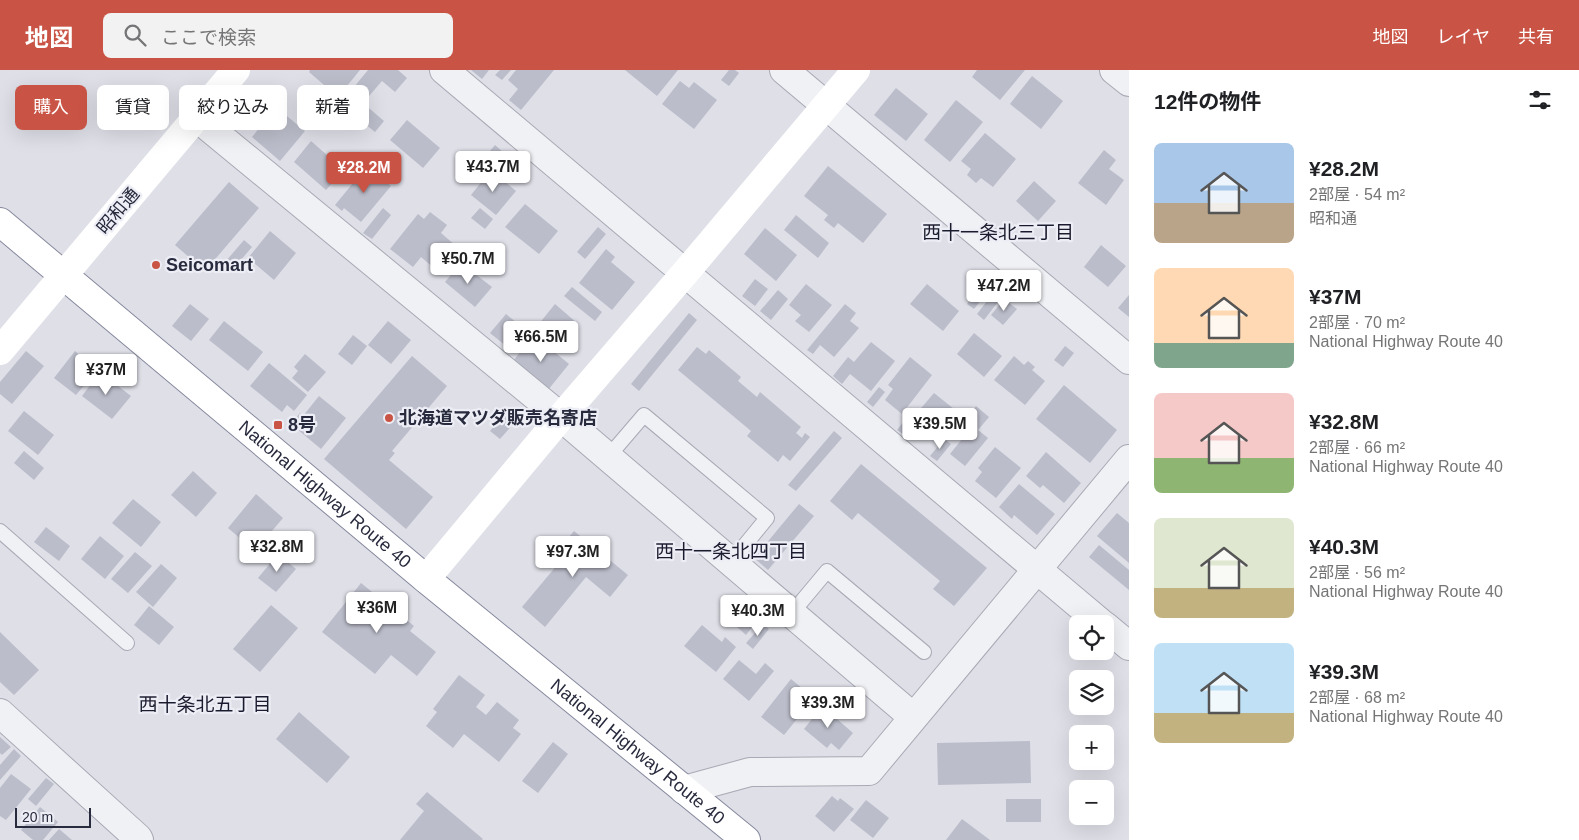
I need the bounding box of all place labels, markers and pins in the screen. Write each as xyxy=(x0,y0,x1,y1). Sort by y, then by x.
pin: ¥43.7M xyxy=(452,150,534,193)
pin: ¥28.2M xyxy=(323,152,405,194)
pin: ¥50.7M xyxy=(427,242,509,285)
place label: Seicomart xyxy=(166,255,253,275)
marker: Seicomart xyxy=(150,259,162,271)
pin: ¥47.2M xyxy=(963,270,1045,312)
pin: ¥66.5M xyxy=(500,320,582,363)
pin: ¥37M xyxy=(76,354,136,396)
place label: 北海道マツダ販売名寄店 xyxy=(399,408,597,428)
pin: ¥39.5M xyxy=(899,408,981,450)
marker: 北海道マツダ販売名寄店 xyxy=(383,412,395,424)
place label: 8号 xyxy=(288,415,316,435)
marker: 8号 xyxy=(272,419,284,431)
pin: ¥32.8M xyxy=(236,530,318,573)
pin: ¥97.3M xyxy=(532,536,614,578)
pin: ¥36M xyxy=(347,592,407,634)
pin: ¥40.3M xyxy=(717,594,799,637)
pin: ¥39.3M xyxy=(787,686,869,729)

